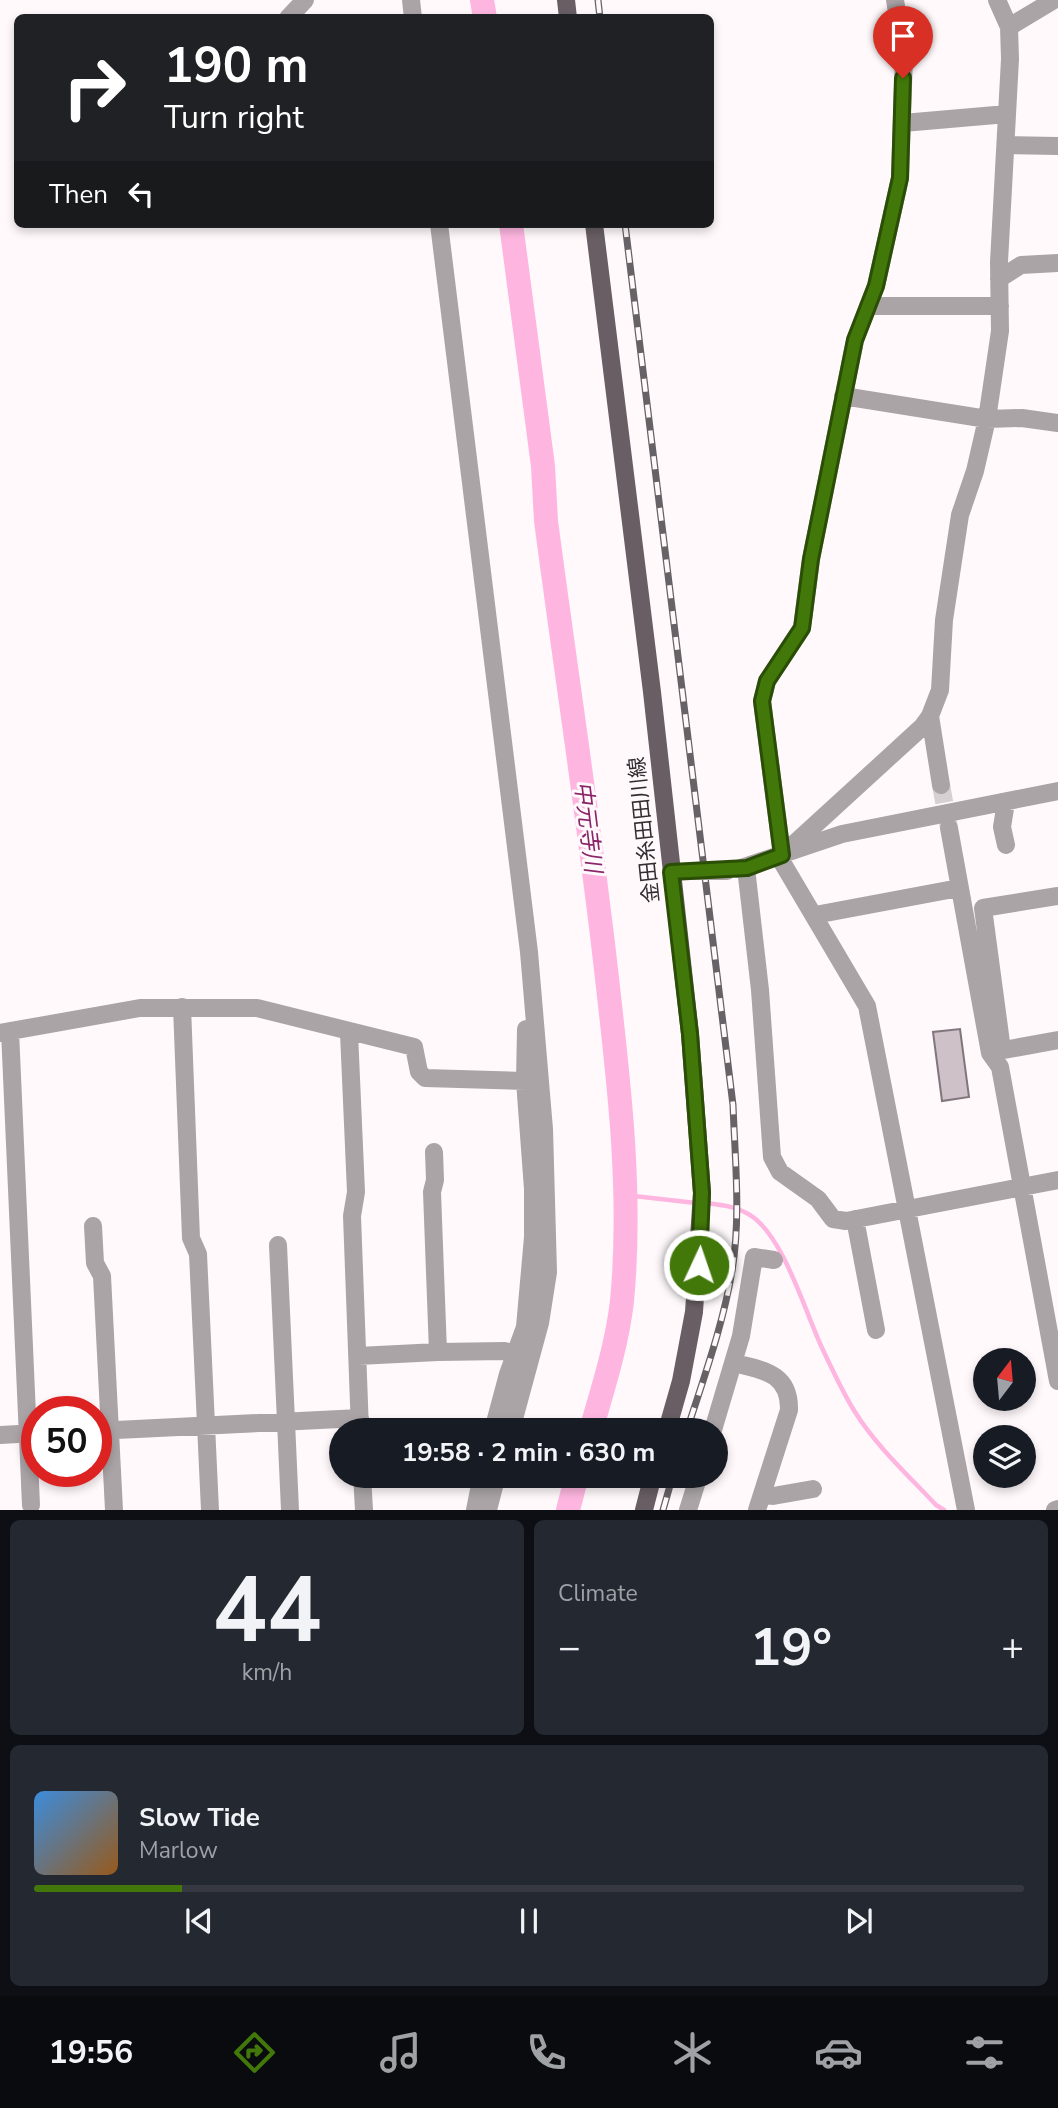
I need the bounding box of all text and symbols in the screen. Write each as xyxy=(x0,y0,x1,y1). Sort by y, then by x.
pin xyxy=(873,6,933,78)
icon: arrive xyxy=(884,17,922,55)
text: 190 m xyxy=(164,32,308,99)
icon: right xyxy=(49,42,140,133)
text: Turn right xyxy=(164,96,304,139)
icon: left xyxy=(122,175,160,213)
text: Then xyxy=(49,177,108,212)
street label: 金田糸田田川線 xyxy=(622,755,666,905)
water label: 中元寺川 xyxy=(567,779,609,878)
position arrow xyxy=(662,1228,736,1302)
north arrow xyxy=(973,1348,1036,1410)
map controls xyxy=(973,1348,1036,1488)
speed limit sign: 50 xyxy=(21,1396,112,1487)
button: layers xyxy=(973,1425,1036,1488)
text: 19:58 · 2 min · 630 m xyxy=(402,1435,655,1470)
text: 44 xyxy=(212,1549,322,1673)
text: Climate xyxy=(558,1578,638,1609)
text: 19° xyxy=(750,1612,832,1683)
text: − xyxy=(558,1622,581,1673)
text: + xyxy=(1001,1622,1024,1673)
text: km/h xyxy=(242,1657,292,1688)
text: Slow Tide xyxy=(139,1800,260,1835)
text: Marlow xyxy=(139,1835,218,1866)
icon: previous xyxy=(180,1902,218,1940)
icon: pause xyxy=(510,1902,548,1940)
icon: next xyxy=(840,1902,878,1940)
icon: directions xyxy=(230,2028,279,2077)
icon: music xyxy=(376,2028,425,2077)
icon: phone xyxy=(522,2028,571,2077)
icon: climate xyxy=(668,2028,717,2077)
icon: car xyxy=(814,2028,863,2077)
icon: filters xyxy=(960,2028,1009,2077)
text: 19:56 xyxy=(49,2031,133,2074)

